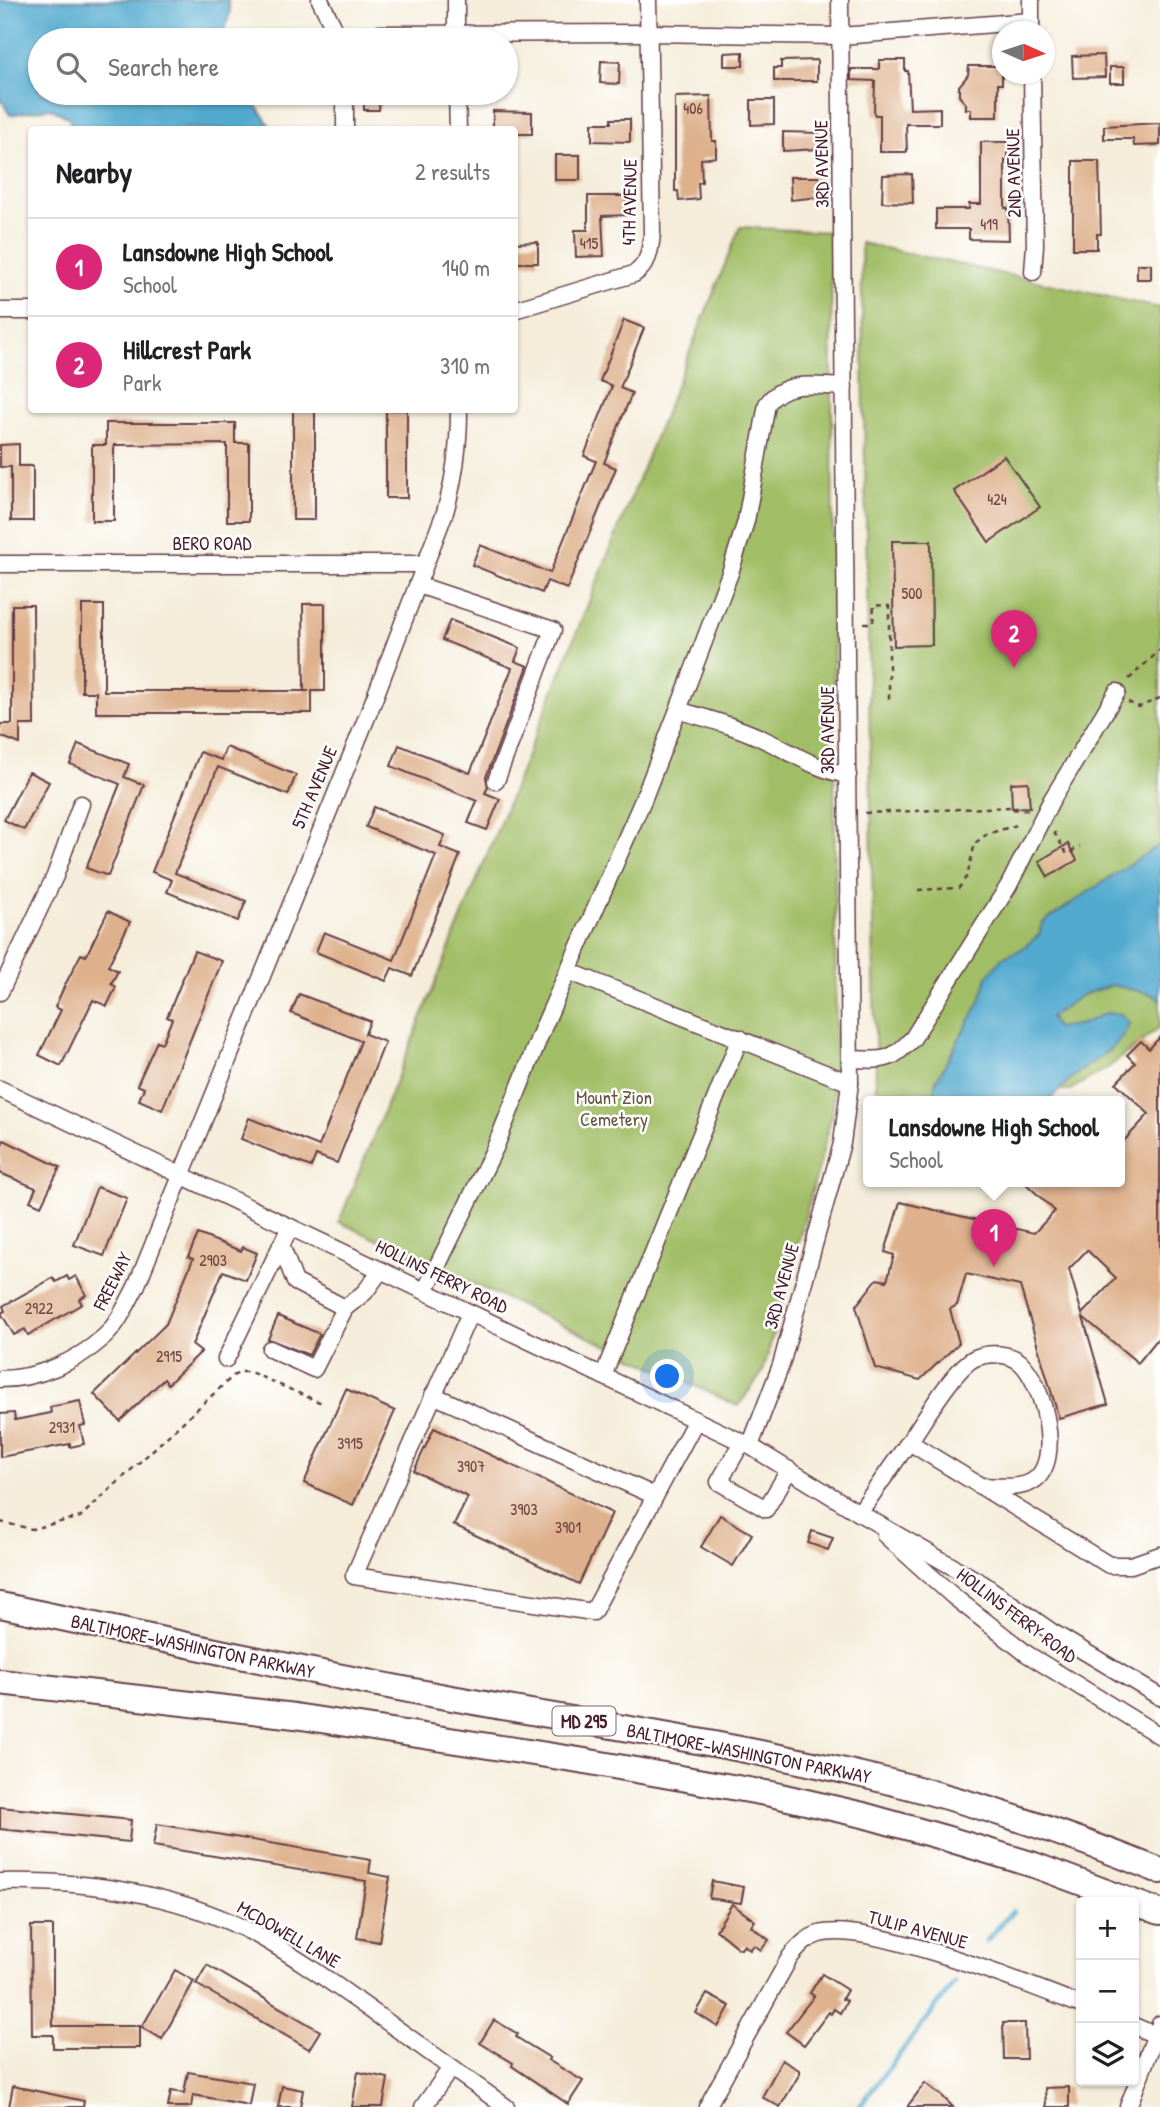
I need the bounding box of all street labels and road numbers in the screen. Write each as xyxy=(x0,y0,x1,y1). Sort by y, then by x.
street label: 3RD AVENUE xyxy=(807,119,835,208)
street label: 2ND AVENUE xyxy=(999,127,1027,218)
street label: 4TH AVENUE xyxy=(615,158,643,246)
street label: BERO ROAD xyxy=(172,530,252,556)
street label: 3RD AVENUE xyxy=(814,685,840,774)
street label: 5TH AVENUE xyxy=(285,741,343,832)
street label: HOLLINS FERRY ROAD xyxy=(371,1233,513,1319)
street label: 3RD AVENUE xyxy=(757,1240,805,1332)
street label: FREEWAY xyxy=(86,1247,138,1315)
street label: HOLLINS FERRY ROAD xyxy=(952,1561,1082,1669)
street label: BALTIMORE-WASHINGTON PARKWAY xyxy=(69,1607,318,1685)
road number: MD 295 xyxy=(552,1706,616,1736)
street label: BALTIMORE-WASHINGTON PARKWAY xyxy=(625,1717,874,1790)
street label: MCDOWELL LANE xyxy=(233,1894,346,1974)
street label: TULIP AVENUE xyxy=(866,1903,971,1955)

